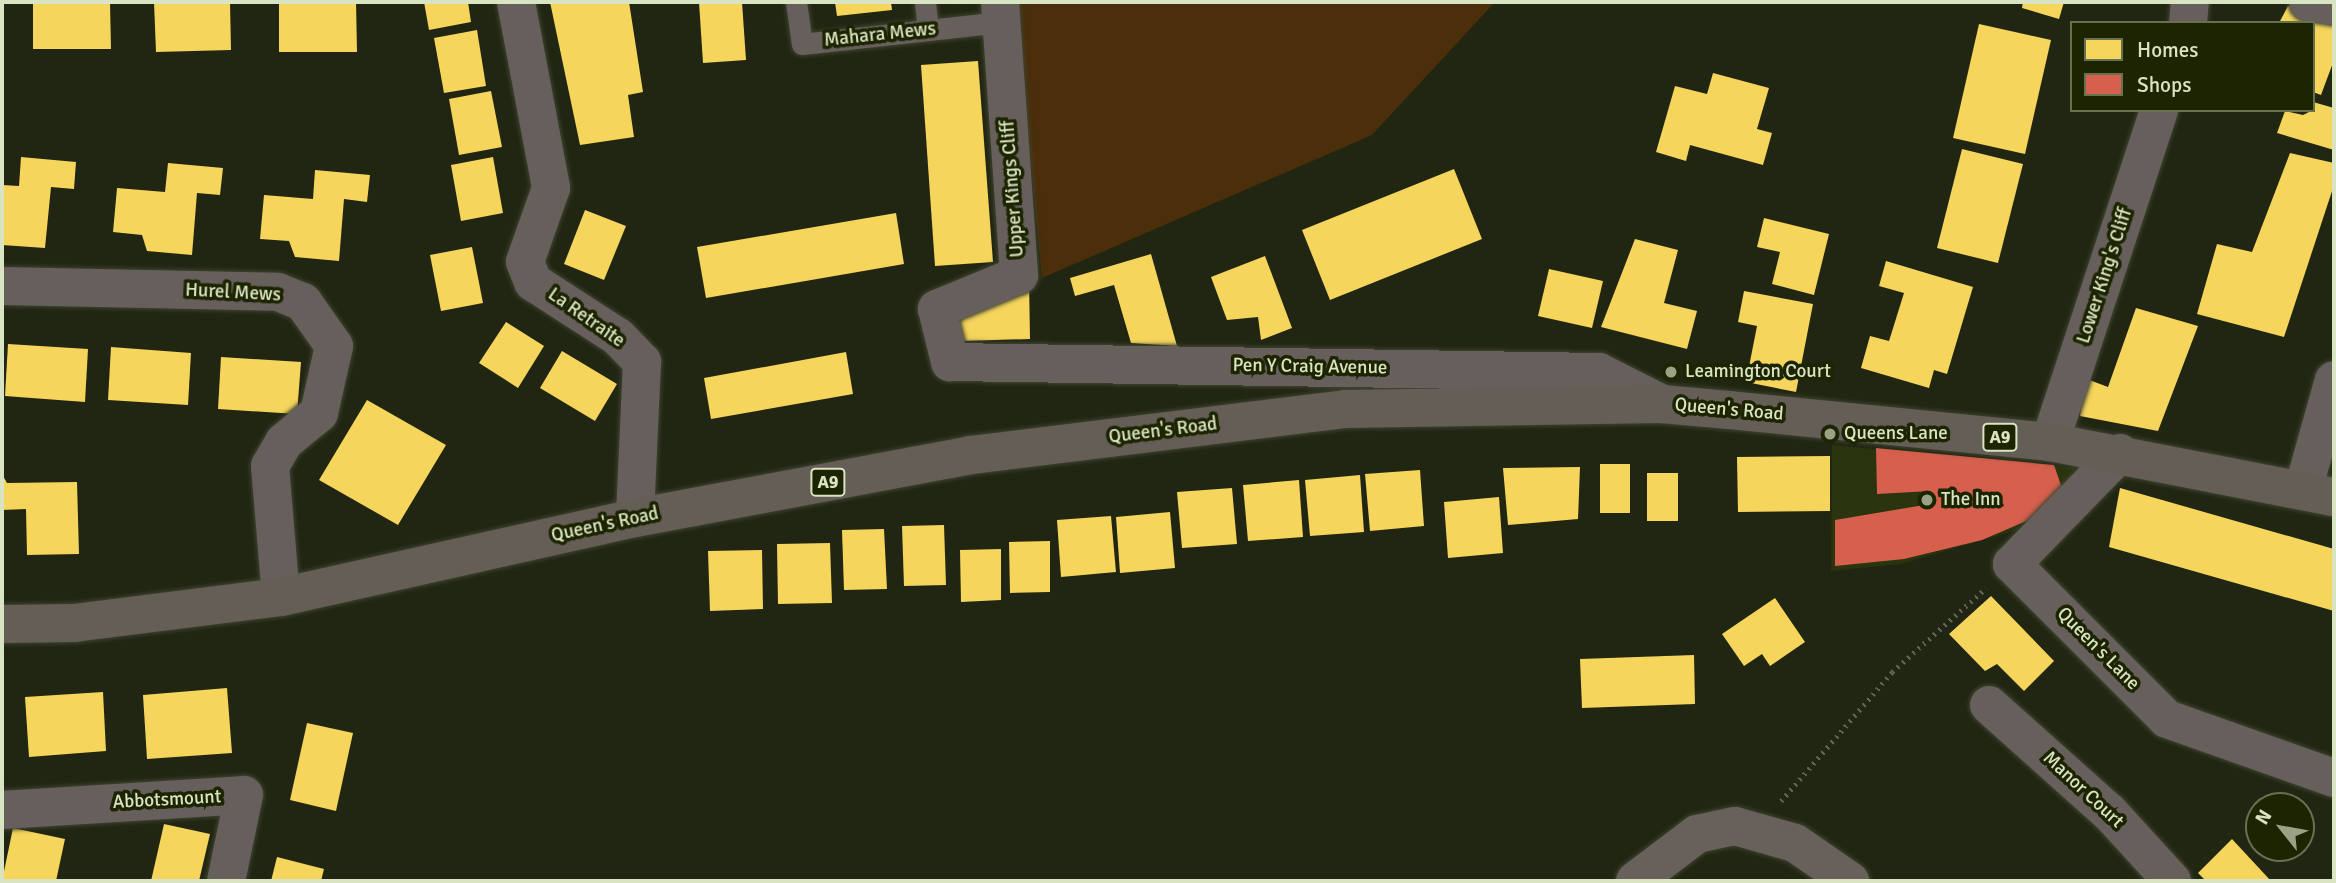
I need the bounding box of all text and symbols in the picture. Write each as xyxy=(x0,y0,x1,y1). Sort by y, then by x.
street label: Mahara Mews xyxy=(823,18,937,52)
legend xyxy=(2070,21,2315,112)
text: Homes xyxy=(2137,37,2199,63)
text: Shops xyxy=(2137,72,2191,98)
street label: Upper Kings Cliff xyxy=(997,120,1029,258)
street label: Lower King's Cliff xyxy=(2072,206,2138,346)
street label: Hurel Mews xyxy=(185,279,281,307)
street label: La Retraite xyxy=(543,283,629,353)
street label: Pen Y Craig Avenue xyxy=(1232,354,1388,380)
place label: Leamington Court xyxy=(1685,361,1831,383)
marker: Leamington Court xyxy=(1663,364,1679,380)
street label: Queen's Road xyxy=(1674,394,1784,426)
street label: Queen's Road xyxy=(1107,413,1219,449)
road number: A9 xyxy=(1981,422,2019,452)
place label: Queens Lane xyxy=(1844,423,1948,445)
marker: Queens Lane xyxy=(1822,426,1838,442)
road number: A9 xyxy=(809,468,847,496)
place label: The Inn xyxy=(1941,489,2001,511)
marker: The Inn xyxy=(1919,492,1935,508)
street label: Queen's Road xyxy=(549,503,661,547)
street label: Queen's Lane xyxy=(2052,603,2144,695)
street label: Manor Court xyxy=(2038,747,2128,833)
street label: Abbotsmount xyxy=(112,786,222,814)
north arrow xyxy=(2245,792,2315,862)
text: N xyxy=(2250,805,2277,829)

